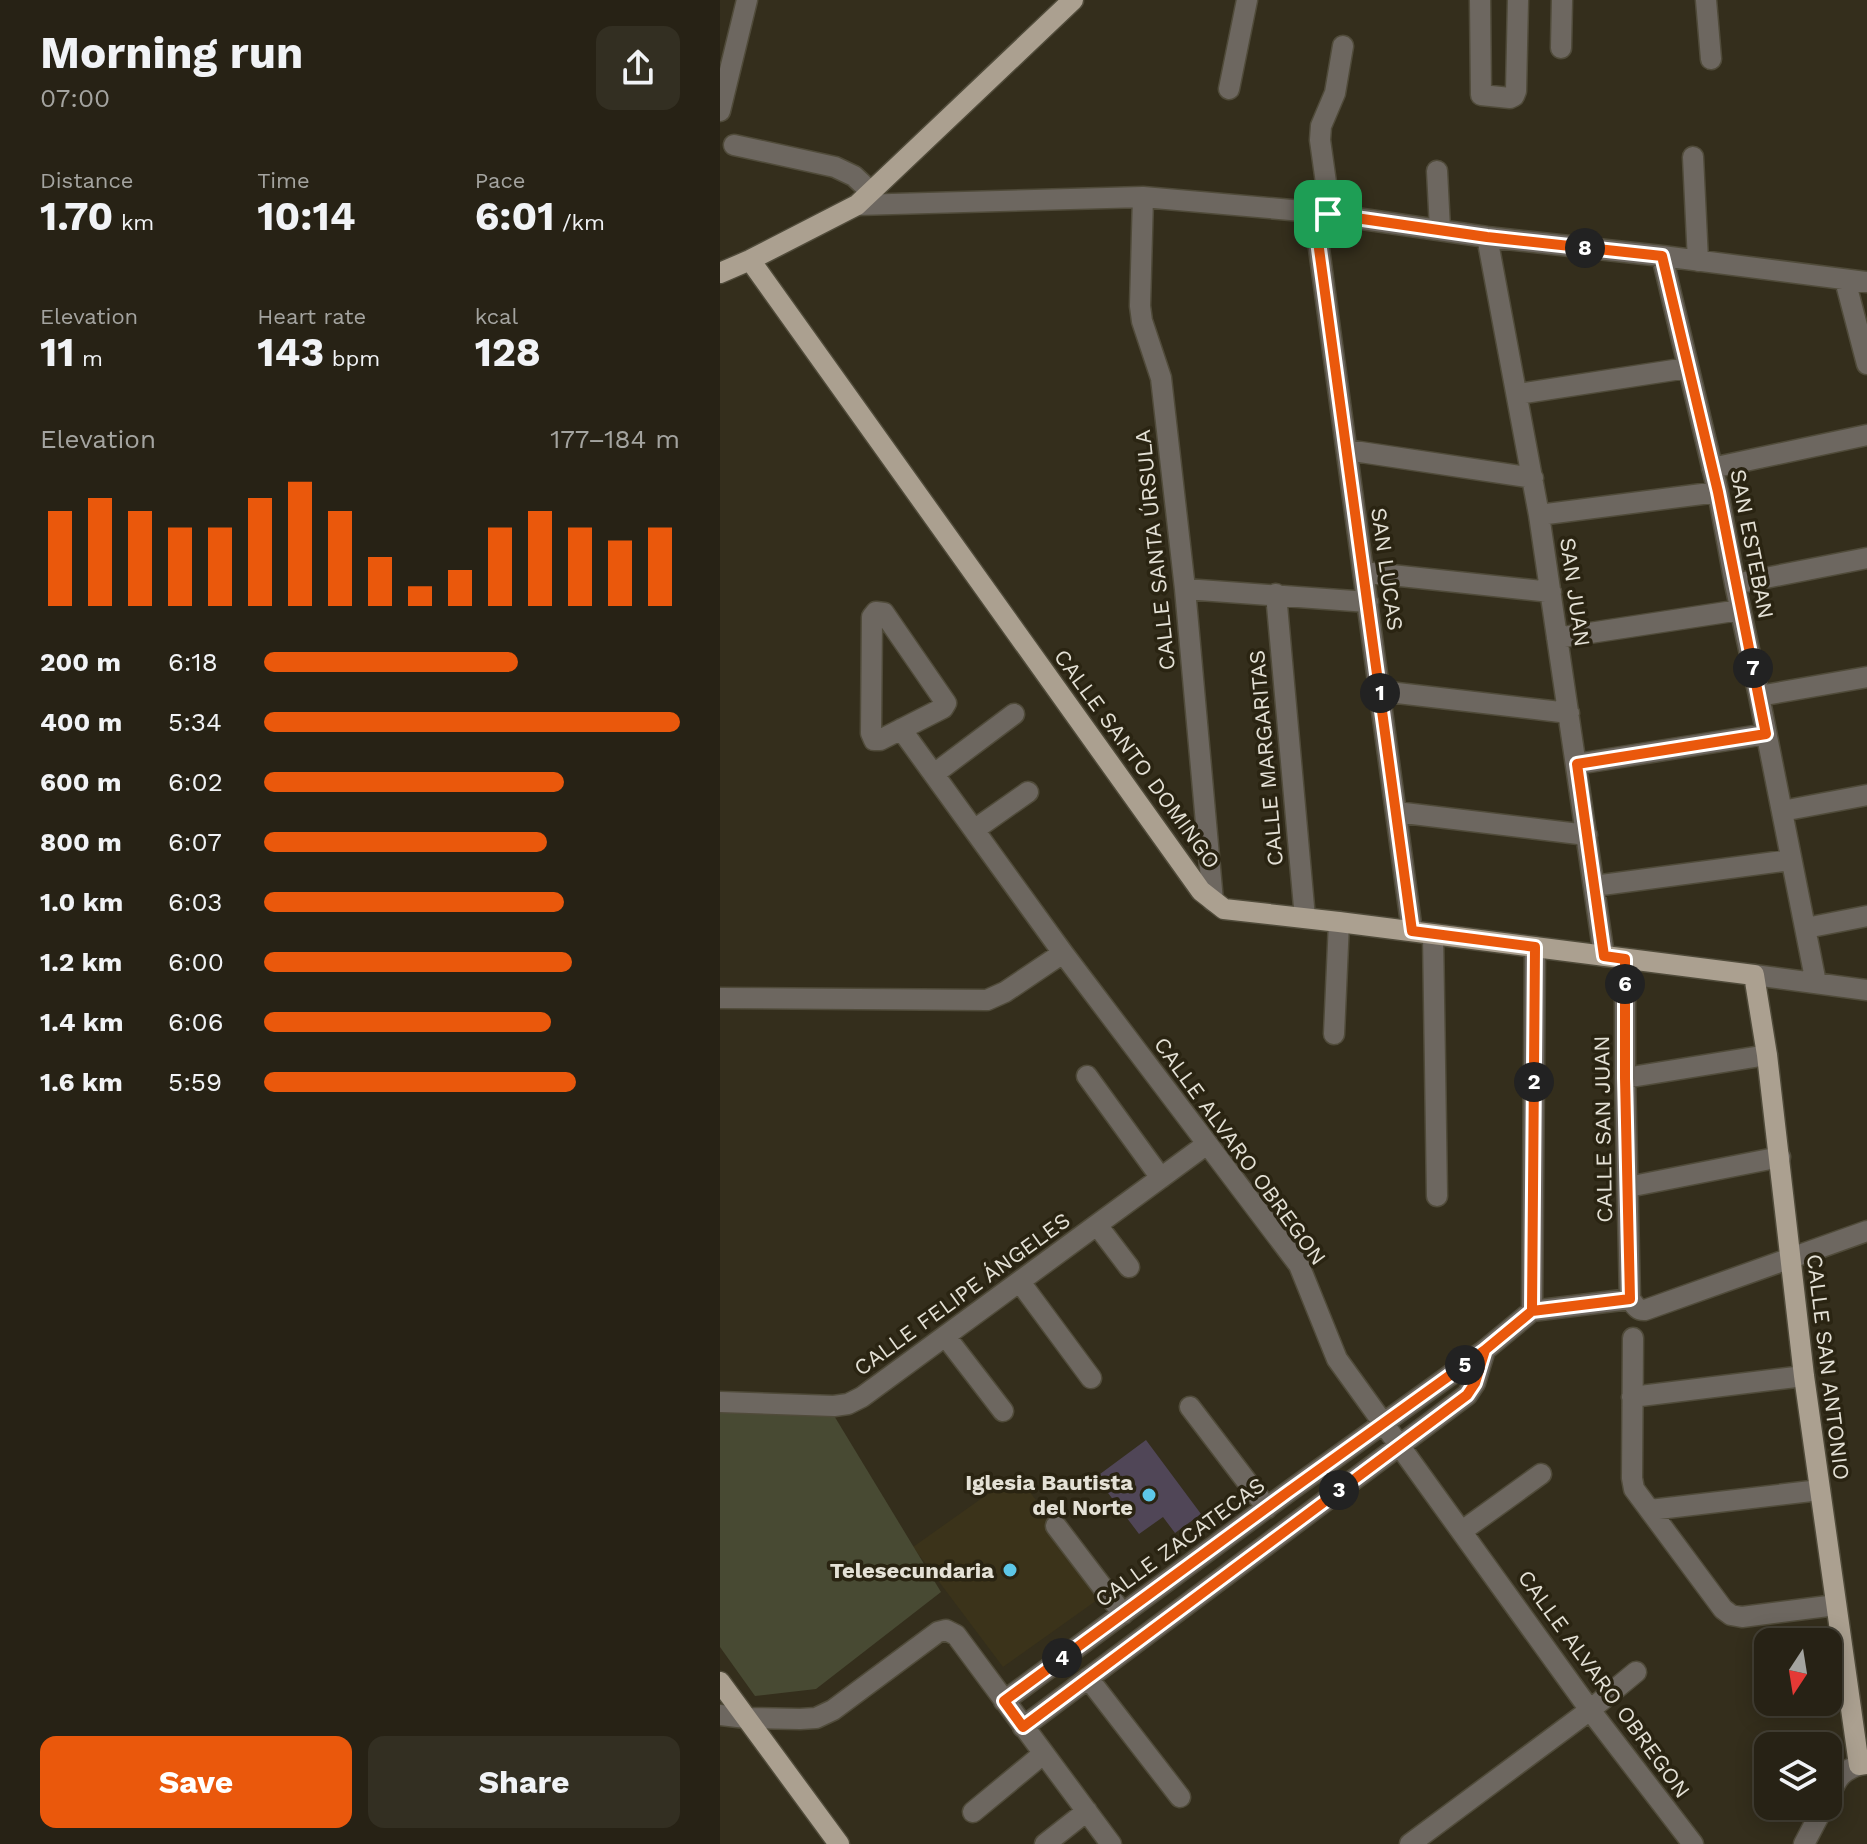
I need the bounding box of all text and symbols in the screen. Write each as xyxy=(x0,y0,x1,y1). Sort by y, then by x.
button: share xyxy=(596,26,680,110)
text: Morning run xyxy=(40,27,303,79)
text: 07:00 xyxy=(40,83,110,113)
text: Distance xyxy=(40,168,134,193)
text: Time xyxy=(257,168,310,193)
text: Pace xyxy=(475,168,526,193)
pin xyxy=(1294,180,1362,248)
icon: arrive xyxy=(1306,192,1350,236)
text: 1.70 xyxy=(40,193,113,240)
text: 10:14 xyxy=(257,193,356,240)
text: 6:01 xyxy=(475,193,554,240)
text: km xyxy=(113,210,154,235)
text: /km xyxy=(554,210,605,235)
pin: 8 xyxy=(1565,228,1605,268)
text: 8 xyxy=(1578,235,1592,260)
text: Elevation xyxy=(40,304,138,329)
text: Heart rate xyxy=(257,304,366,329)
text: kcal xyxy=(475,304,518,329)
text: 11 xyxy=(40,329,74,376)
text: 143 xyxy=(257,329,324,376)
text: 128 xyxy=(475,329,541,376)
text: m xyxy=(74,346,103,371)
text: bpm xyxy=(324,346,380,371)
text: Elevation xyxy=(40,424,156,454)
text: 177–184 m xyxy=(550,424,680,454)
street label: CALLE SANTA ÚRSULA xyxy=(1130,428,1180,672)
street label: SAN ESTEBAN xyxy=(1725,467,1779,621)
street label: SAN LUCAS xyxy=(1366,506,1408,632)
street label: SAN JUAN xyxy=(1555,536,1595,648)
street label: CALLE SANTO DOMINGO xyxy=(1049,644,1225,874)
text: 200 m xyxy=(40,647,121,677)
text: 6:18 xyxy=(168,647,218,677)
pin: 7 xyxy=(1733,648,1773,688)
street label: CALLE MARGARITAS xyxy=(1244,649,1288,867)
text: 7 xyxy=(1746,655,1760,680)
pin: 1 xyxy=(1360,673,1400,713)
text: 1 xyxy=(1375,680,1385,705)
text: 400 m xyxy=(40,707,122,737)
text: 5:34 xyxy=(168,707,222,737)
text: 600 m xyxy=(40,767,121,797)
text: 6:02 xyxy=(168,767,223,797)
text: 800 m xyxy=(40,827,122,857)
text: 6:07 xyxy=(168,827,222,857)
text: 1.0 km xyxy=(40,887,123,917)
text: 6:03 xyxy=(168,887,222,917)
text: 1.2 km xyxy=(40,947,122,977)
text: 6:00 xyxy=(168,947,224,977)
pin: 6 xyxy=(1605,964,1645,1004)
text: 6 xyxy=(1618,971,1632,996)
text: 1.4 km xyxy=(40,1007,124,1037)
text: 6:06 xyxy=(168,1007,223,1037)
street label: CALLE ALVARO OBREGON xyxy=(1149,1032,1331,1270)
street label: CALLE SAN JUAN xyxy=(1589,1035,1617,1223)
pin: 2 xyxy=(1514,1062,1554,1102)
text: 1.6 km xyxy=(40,1067,123,1097)
text: 5:59 xyxy=(168,1067,222,1097)
text: 2 xyxy=(1527,1069,1541,1094)
street label: CALLE FELIPE ÁNGELES xyxy=(849,1207,1075,1381)
street label: CALLE SAN ANTONIO xyxy=(1802,1252,1854,1482)
pin: 5 xyxy=(1445,1345,1485,1385)
text: 5 xyxy=(1459,1352,1471,1377)
place label: Iglesia Bautista del Norte xyxy=(965,1470,1133,1520)
pin: 3 xyxy=(1319,1470,1359,1510)
street label: CALLE ZACATECAS xyxy=(1090,1472,1270,1612)
text: 3 xyxy=(1332,1477,1346,1502)
marker: Iglesia Bautista del Norte xyxy=(1140,1486,1158,1504)
place label: Telesecundaria xyxy=(830,1558,994,1583)
marker: Telesecundaria xyxy=(1001,1561,1019,1579)
street label: CALLE ALVARO OBREGON xyxy=(1513,1565,1695,1803)
north arrow xyxy=(1754,1628,1842,1716)
map controls xyxy=(1754,1628,1842,1820)
pin: 4 xyxy=(1042,1638,1082,1678)
text: 4 xyxy=(1055,1645,1069,1670)
button: layers xyxy=(1754,1732,1842,1820)
button: Save xyxy=(40,1736,352,1828)
button: Share xyxy=(368,1736,680,1828)

